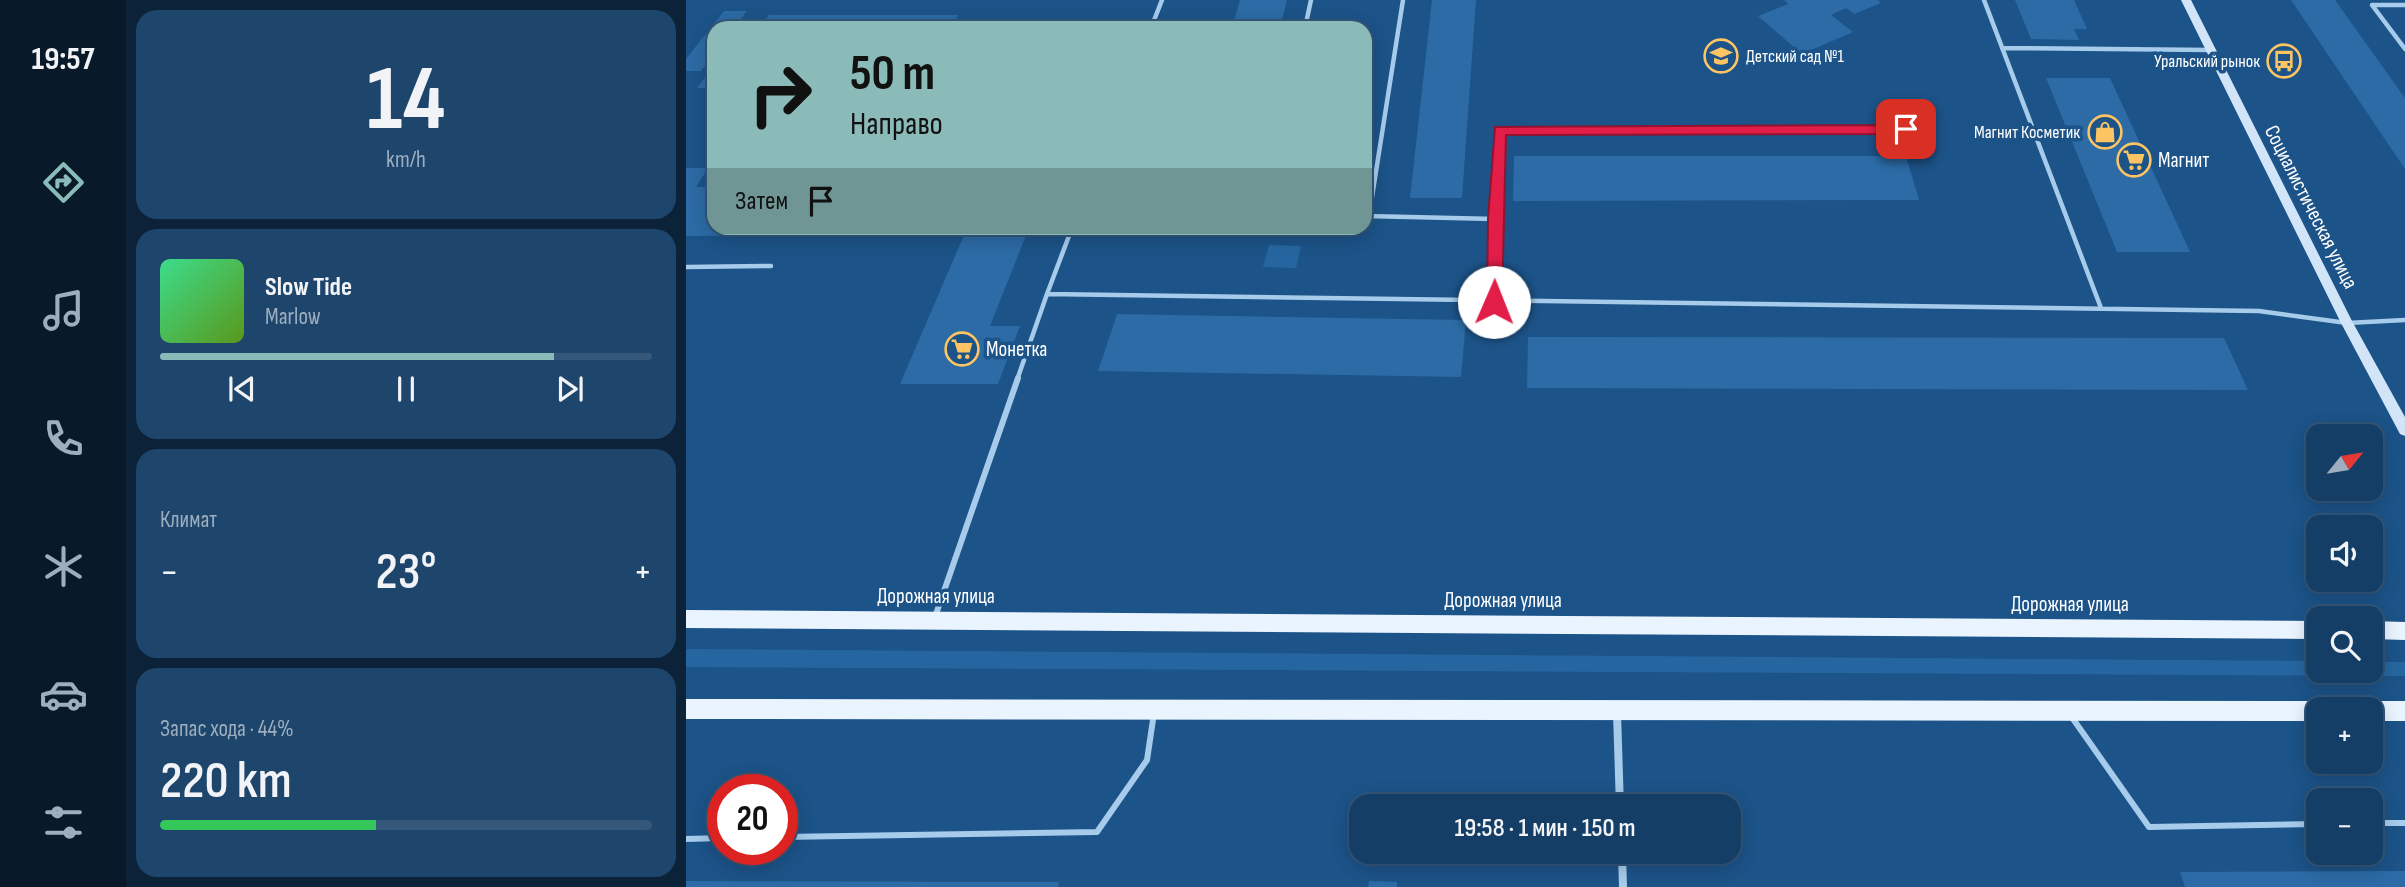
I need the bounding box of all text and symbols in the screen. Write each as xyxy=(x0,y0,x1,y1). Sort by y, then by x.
school or university icon: Детский сад №1 xyxy=(1702,37,1740,75)
text: 19:57 xyxy=(32,40,94,79)
bus stop icon: Уральский рынок xyxy=(2265,42,2303,80)
text: 50 m xyxy=(850,45,935,104)
text: 14 xyxy=(367,46,445,155)
place label: Детский сад №1 xyxy=(1746,46,1844,67)
icon: right xyxy=(735,49,826,140)
place label: Уральский рынок xyxy=(2154,51,2260,72)
pin xyxy=(1876,99,1936,159)
text: Направо xyxy=(850,105,943,144)
icon: arrive xyxy=(1887,110,1925,148)
shop icon: Магнит Косметик xyxy=(2086,113,2124,151)
street label: Социалистическая улица xyxy=(2259,121,2363,293)
place label: Магнит Косметик xyxy=(1974,122,2080,143)
supermarket icon: Магнит xyxy=(2115,141,2153,179)
text: km/h xyxy=(386,146,426,174)
place label: Магнит xyxy=(2158,148,2209,173)
icon: directions xyxy=(39,158,88,207)
icon: arrive xyxy=(802,182,840,220)
text: Затем xyxy=(735,186,788,217)
position arrow xyxy=(1457,265,1531,339)
text: Slow Tide xyxy=(265,272,352,303)
icon: music xyxy=(39,286,88,335)
text: Marlow xyxy=(265,303,321,331)
supermarket icon: Монетка xyxy=(943,330,981,368)
place label: Монетка xyxy=(986,337,1047,362)
icon: previous xyxy=(223,370,261,408)
icon: pause xyxy=(387,370,425,408)
icon: next xyxy=(551,370,589,408)
icon: phone xyxy=(39,414,88,463)
north arrow xyxy=(2306,424,2384,500)
map controls xyxy=(2306,424,2383,865)
text: Климат xyxy=(160,506,217,534)
button: sound xyxy=(2306,515,2383,592)
text: 23° xyxy=(376,541,436,604)
icon: climate xyxy=(39,542,88,591)
text: − xyxy=(160,550,179,595)
text: + xyxy=(633,550,652,595)
street label: Дорожная улица xyxy=(877,584,995,609)
street label: Дорожная улица xyxy=(1444,588,1562,613)
street label: Дорожная улица xyxy=(2011,592,2129,617)
button: search xyxy=(2306,606,2383,683)
icon: car xyxy=(39,670,88,719)
button: + xyxy=(2306,697,2383,774)
text: Запас хода · 44% xyxy=(160,715,294,743)
text: 220 km xyxy=(160,750,292,813)
speed limit sign: 20 xyxy=(707,774,798,865)
button: − xyxy=(2306,788,2383,865)
icon: filters xyxy=(39,798,88,847)
text: 19:58 · 1 мин · 150 m xyxy=(1454,813,1636,844)

